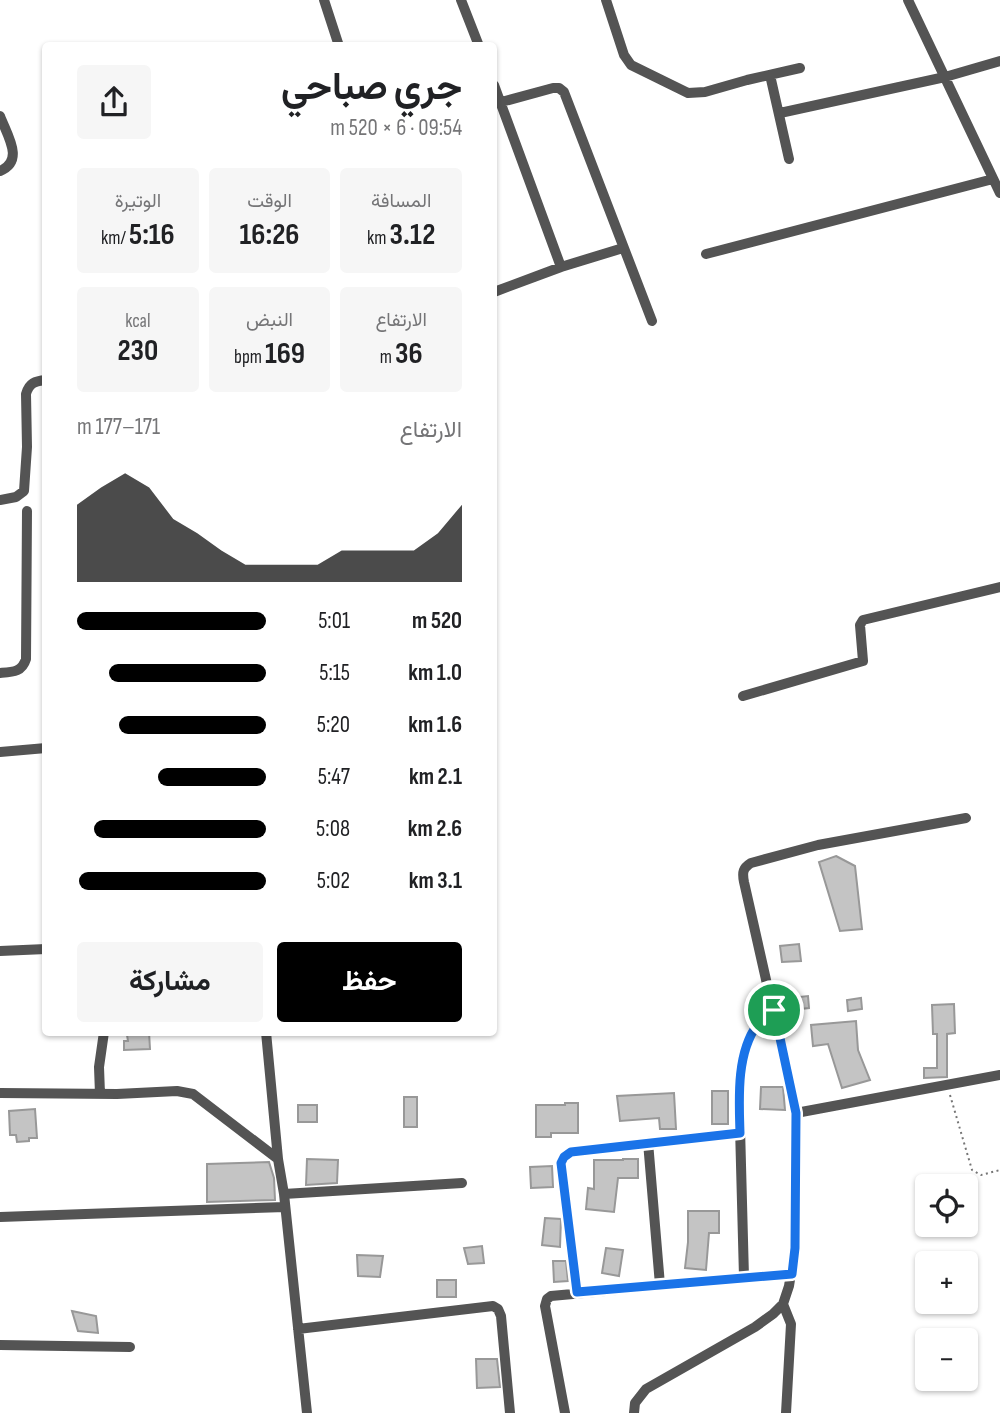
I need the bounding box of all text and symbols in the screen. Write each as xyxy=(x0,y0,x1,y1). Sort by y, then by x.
button: share xyxy=(77,65,151,139)
text: جري صباحي xyxy=(281,65,462,110)
text: 09:54 · 6 × 520 m xyxy=(330,114,462,142)
text: الوتيرة xyxy=(115,190,161,213)
text: الوقت xyxy=(247,190,292,213)
text: المسافة xyxy=(371,190,431,213)
text: 5:16 xyxy=(129,217,175,253)
text: 16:26 xyxy=(240,217,299,253)
text: 3.12 xyxy=(390,217,435,253)
text: /km xyxy=(101,227,129,250)
text: km xyxy=(367,227,390,250)
text: النبض xyxy=(246,309,293,332)
text: الارتفاع xyxy=(375,309,427,332)
text: kcal xyxy=(125,310,150,333)
text: 230 xyxy=(117,333,158,369)
text: 169 xyxy=(265,336,305,372)
text: 36 xyxy=(395,336,423,372)
text: bpm xyxy=(234,346,265,369)
text: m xyxy=(380,346,395,369)
text: 171–177 m xyxy=(77,413,160,441)
text: الارتفاع xyxy=(400,416,462,444)
text: 5:01 xyxy=(318,607,350,635)
text: 520 m xyxy=(412,607,462,635)
text: 5:15 xyxy=(319,659,350,687)
text: 1.0 km xyxy=(408,659,462,687)
text: 5:20 xyxy=(317,711,350,739)
text: 1.6 km xyxy=(408,711,462,739)
text: 5:47 xyxy=(318,763,350,791)
text: 2.1 km xyxy=(409,763,462,791)
text: 5:08 xyxy=(316,815,350,843)
text: 2.6 km xyxy=(408,815,462,843)
text: 5:02 xyxy=(317,867,350,895)
text: 3.1 km xyxy=(409,867,462,895)
button: مشاركة xyxy=(77,942,263,1022)
button: حفظ xyxy=(277,942,462,1022)
pin xyxy=(744,980,804,1040)
icon: arrive xyxy=(755,991,793,1029)
map controls xyxy=(915,1174,978,1391)
button: locate xyxy=(915,1174,978,1237)
button: + xyxy=(915,1251,978,1314)
button: − xyxy=(915,1328,978,1391)

